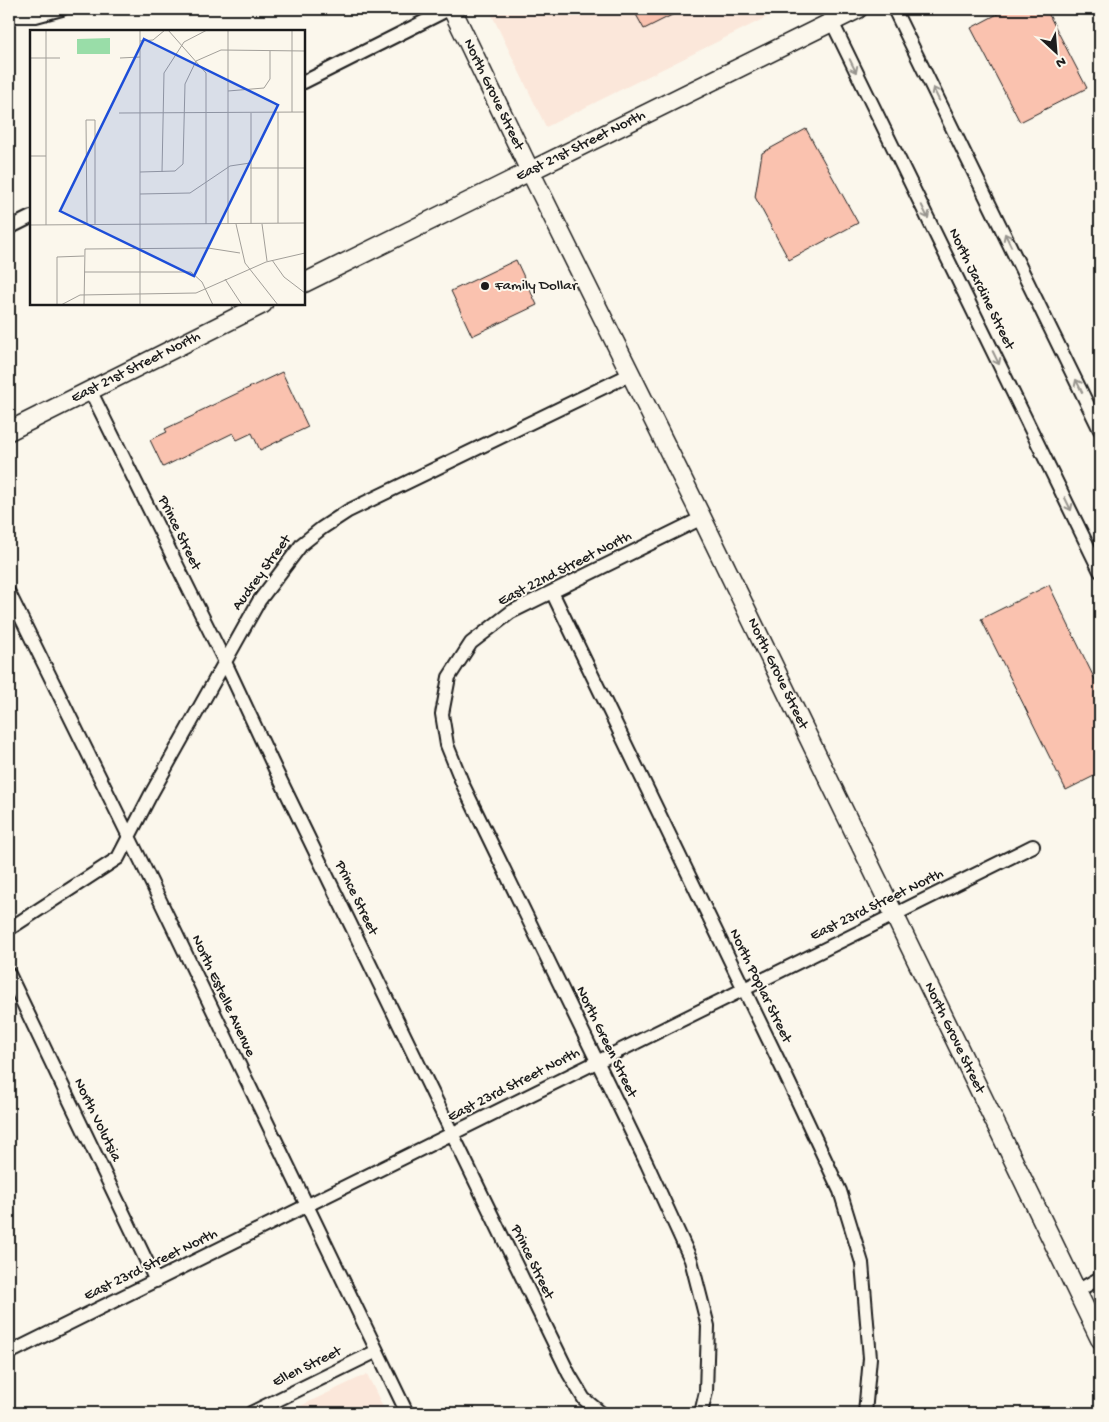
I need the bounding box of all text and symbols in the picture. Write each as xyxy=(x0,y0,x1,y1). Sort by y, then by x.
north arrow xyxy=(1032,28,1082,78)
inset map xyxy=(30,30,305,305)
street label: North Grove Street xyxy=(459,36,528,155)
text: N xyxy=(1053,52,1068,71)
one-way arrow xyxy=(849,58,858,73)
one-way arrow xyxy=(931,87,940,102)
street label: East 21st Street North xyxy=(513,106,649,186)
one-way arrow xyxy=(920,204,930,219)
street label: North Jardine Street xyxy=(944,225,1019,354)
one-way arrow xyxy=(1003,233,1012,248)
place label: Family Dollar xyxy=(494,277,579,295)
marker: Family Dollar xyxy=(479,280,491,292)
street label: East 21st Street North xyxy=(68,328,204,407)
one-way arrow xyxy=(992,350,1002,365)
one-way arrow xyxy=(1074,379,1083,394)
street label: Prince Street xyxy=(153,492,206,575)
one-way arrow xyxy=(1063,496,1073,511)
street label: East 22nd Street North xyxy=(495,527,635,611)
street label: Audrey Street xyxy=(229,530,296,614)
street label: North Grove Street xyxy=(743,615,813,734)
street label: Prince Street xyxy=(330,857,383,940)
street label: East 23rd Street North xyxy=(807,865,947,945)
street label: North Poplar Street xyxy=(725,926,796,1048)
street label: North Estelle Avenue xyxy=(187,932,259,1060)
street label: North Grove Street xyxy=(920,980,989,1098)
street label: North Green Street xyxy=(571,983,642,1102)
street label: East 23rd Street North xyxy=(445,1044,583,1126)
street label: North Volutsia xyxy=(69,1075,125,1165)
street label: Prince Street xyxy=(506,1221,559,1304)
street label: East 23rd Street North xyxy=(81,1225,221,1305)
street label: Ellen Street xyxy=(270,1342,346,1391)

